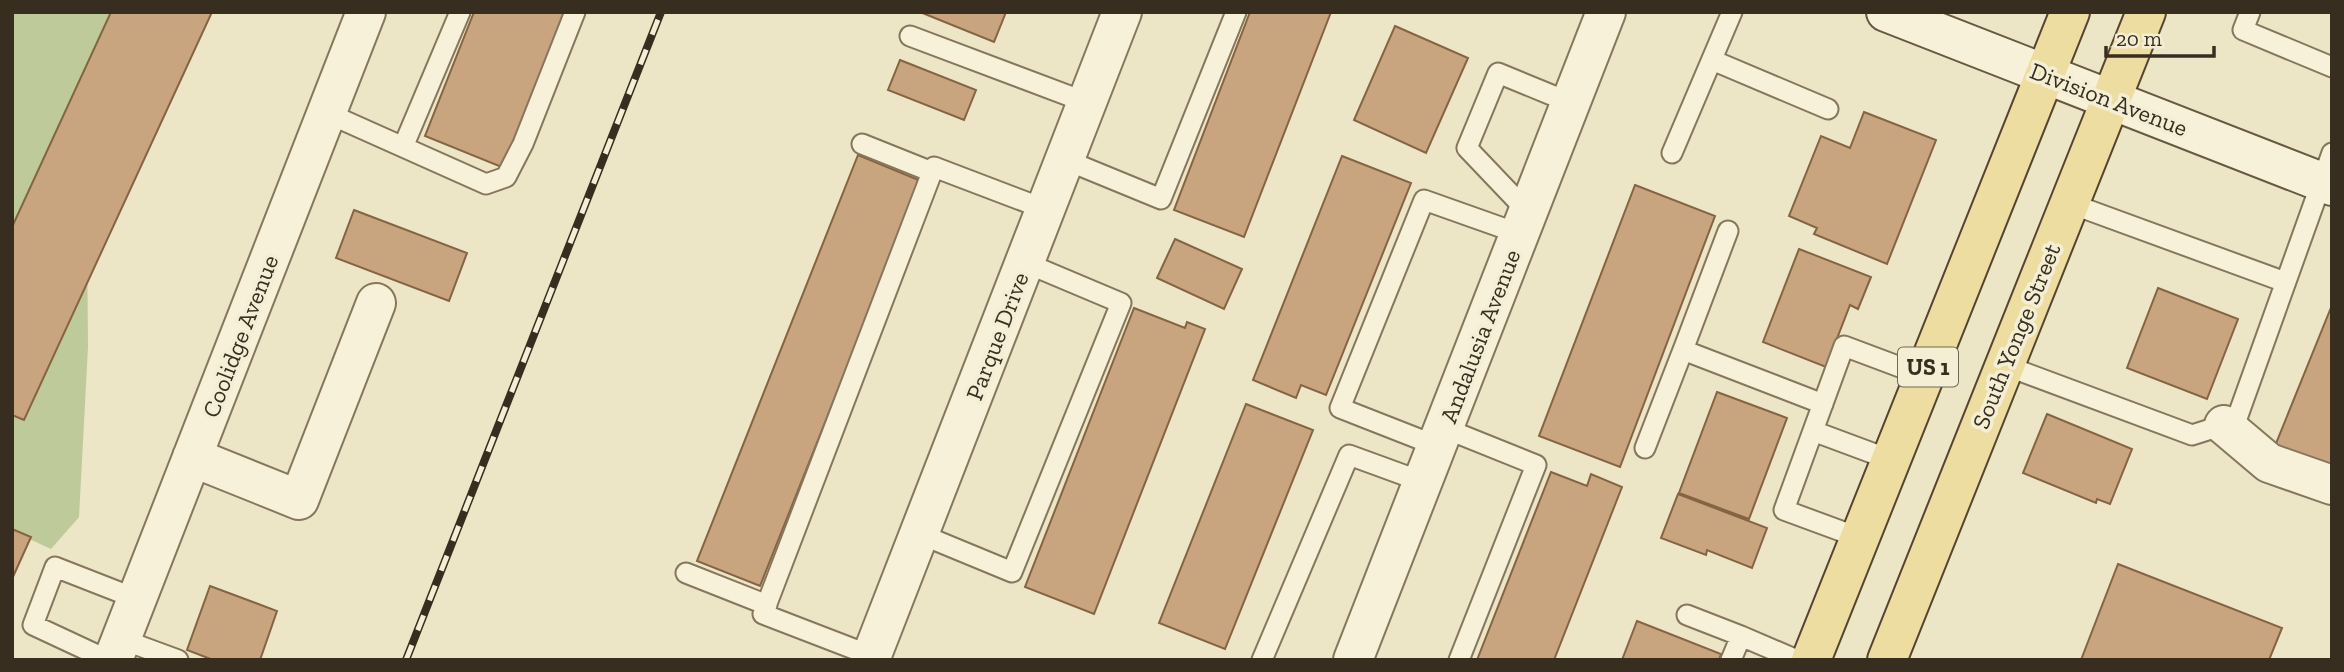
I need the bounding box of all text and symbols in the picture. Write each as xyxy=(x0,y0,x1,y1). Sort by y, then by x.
scale bar xyxy=(2106,14,2214,58)
text: 20 m xyxy=(2116,26,2162,51)
street label: Division Avenue xyxy=(2026,56,2192,142)
street label: South Yonge Street xyxy=(1966,239,2066,433)
street label: Andalusia Avenue xyxy=(1434,245,1526,427)
street label: Coolidge Avenue xyxy=(196,251,284,421)
street label: Parque Drive xyxy=(959,268,1035,404)
road number: US 1 xyxy=(1898,348,1958,386)

